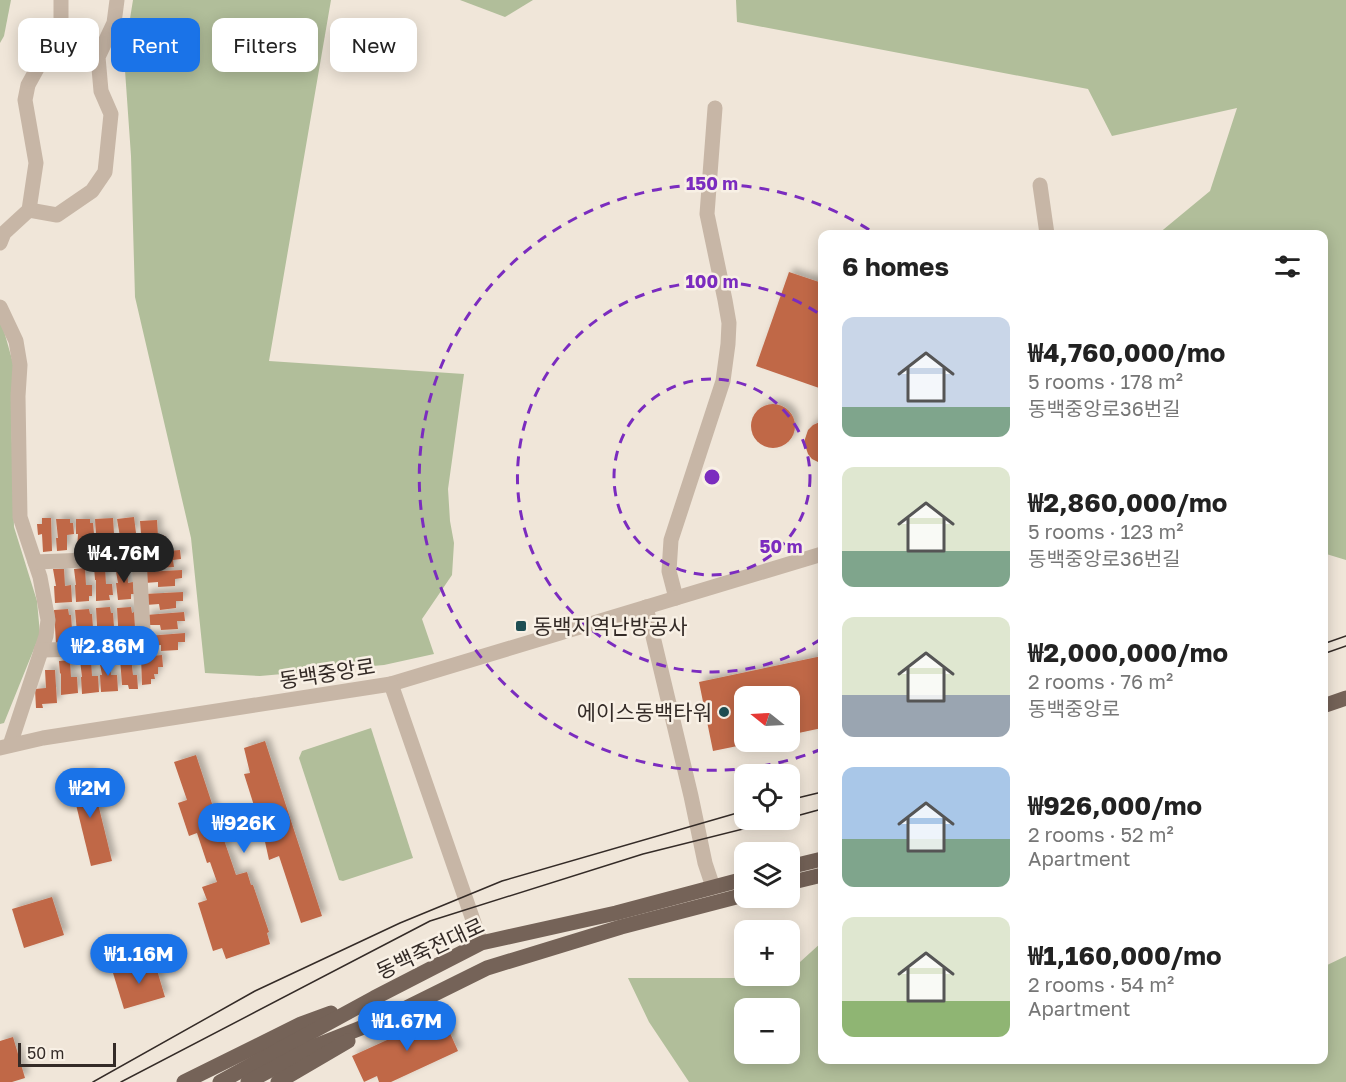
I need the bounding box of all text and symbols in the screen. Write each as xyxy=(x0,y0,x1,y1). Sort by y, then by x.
chip: Buy xyxy=(18,18,99,72)
chip: Rent xyxy=(111,18,200,72)
chip: Filters xyxy=(212,18,318,72)
chip: New xyxy=(330,18,417,72)
text: 150 m xyxy=(686,172,738,194)
icon: filters xyxy=(1271,250,1304,283)
text: 6 homes xyxy=(842,251,949,282)
text: 100 m xyxy=(686,270,738,292)
text: ₩4,760,000/mo xyxy=(1028,337,1225,368)
icon: home xyxy=(890,341,962,413)
text: 5 rooms · 178 m² xyxy=(1028,369,1183,393)
text: 동백중앙로36번길 xyxy=(1028,396,1181,420)
centre of rings xyxy=(702,467,722,487)
text: ₩2,860,000/mo xyxy=(1028,487,1227,518)
icon: home xyxy=(890,491,962,563)
text: 5 rooms · 123 m² xyxy=(1028,519,1183,543)
pin: ₩4.76M xyxy=(75,533,173,584)
text: 50 m xyxy=(760,535,802,557)
text: ₩4.76M xyxy=(88,540,160,564)
text: 동백중앙로36번길 xyxy=(1028,546,1181,570)
place label: 동백지역난방공사 xyxy=(533,613,688,639)
marker: 동백지역난방공사 xyxy=(514,619,528,633)
pin: ₩2.86M xyxy=(59,626,157,677)
text: ₩2.86M xyxy=(71,633,145,657)
text: ₩2,000,000/mo xyxy=(1028,637,1228,668)
icon: home xyxy=(890,641,962,713)
street label: 동백중앙로 xyxy=(277,653,377,693)
text: 2 rooms · 76 m² xyxy=(1028,669,1173,693)
north arrow xyxy=(734,686,800,752)
map controls xyxy=(734,686,800,1064)
text: 동백중앙로 xyxy=(1028,696,1120,720)
place label: 에이스동백타워 xyxy=(577,699,712,725)
marker: 에이스동백타워 xyxy=(717,705,731,719)
button: locate xyxy=(734,764,800,830)
pin: ₩2M xyxy=(61,768,119,819)
text: ₩2M xyxy=(69,775,111,799)
text: ₩926,000/mo xyxy=(1028,790,1202,821)
icon: home xyxy=(890,791,962,863)
pin: ₩926K xyxy=(202,803,286,854)
text: ₩926K xyxy=(212,810,276,834)
text: 2 rooms · 52 m² xyxy=(1028,822,1174,846)
button: layers xyxy=(734,842,800,908)
text: Apartment xyxy=(1028,846,1131,870)
street label: 동백죽전대로 xyxy=(372,912,488,984)
button: + xyxy=(734,920,800,986)
pin: ₩1.16M xyxy=(90,934,188,985)
text: ₩1,160,000/mo xyxy=(1028,940,1222,971)
text: ₩1.16M xyxy=(104,941,174,965)
icon: home xyxy=(890,941,962,1013)
text: 2 rooms · 54 m² xyxy=(1028,972,1174,996)
text: Apartment xyxy=(1028,996,1131,1020)
button: − xyxy=(734,998,800,1064)
pin: ₩1.67M xyxy=(358,1001,456,1052)
text: ₩1.67M xyxy=(372,1008,442,1032)
scale bar xyxy=(18,1040,116,1068)
text: 50 m xyxy=(27,1043,64,1063)

